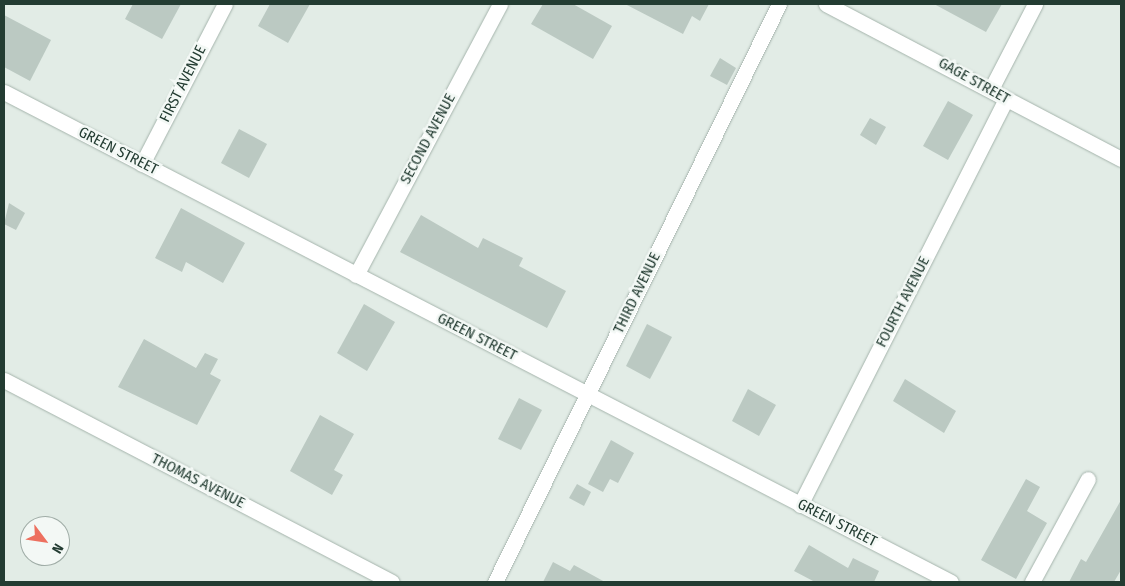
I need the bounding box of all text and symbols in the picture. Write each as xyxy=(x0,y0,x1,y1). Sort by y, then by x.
street label: FIRST AVENUE xyxy=(156,43,210,125)
street label: GAGE STREET xyxy=(935,54,1013,108)
street label: SECOND AVENUE xyxy=(397,91,459,187)
street label: GREEN STREET xyxy=(75,123,161,179)
street label: THIRD AVENUE xyxy=(610,250,664,336)
street label: FOURTH AVENUE xyxy=(872,254,934,350)
street label: GREEN STREET xyxy=(434,309,520,365)
street label: THOMAS AVENUE xyxy=(148,450,248,512)
street label: GREEN STREET xyxy=(794,495,880,551)
north arrow xyxy=(20,516,70,566)
text: N xyxy=(48,540,67,556)

